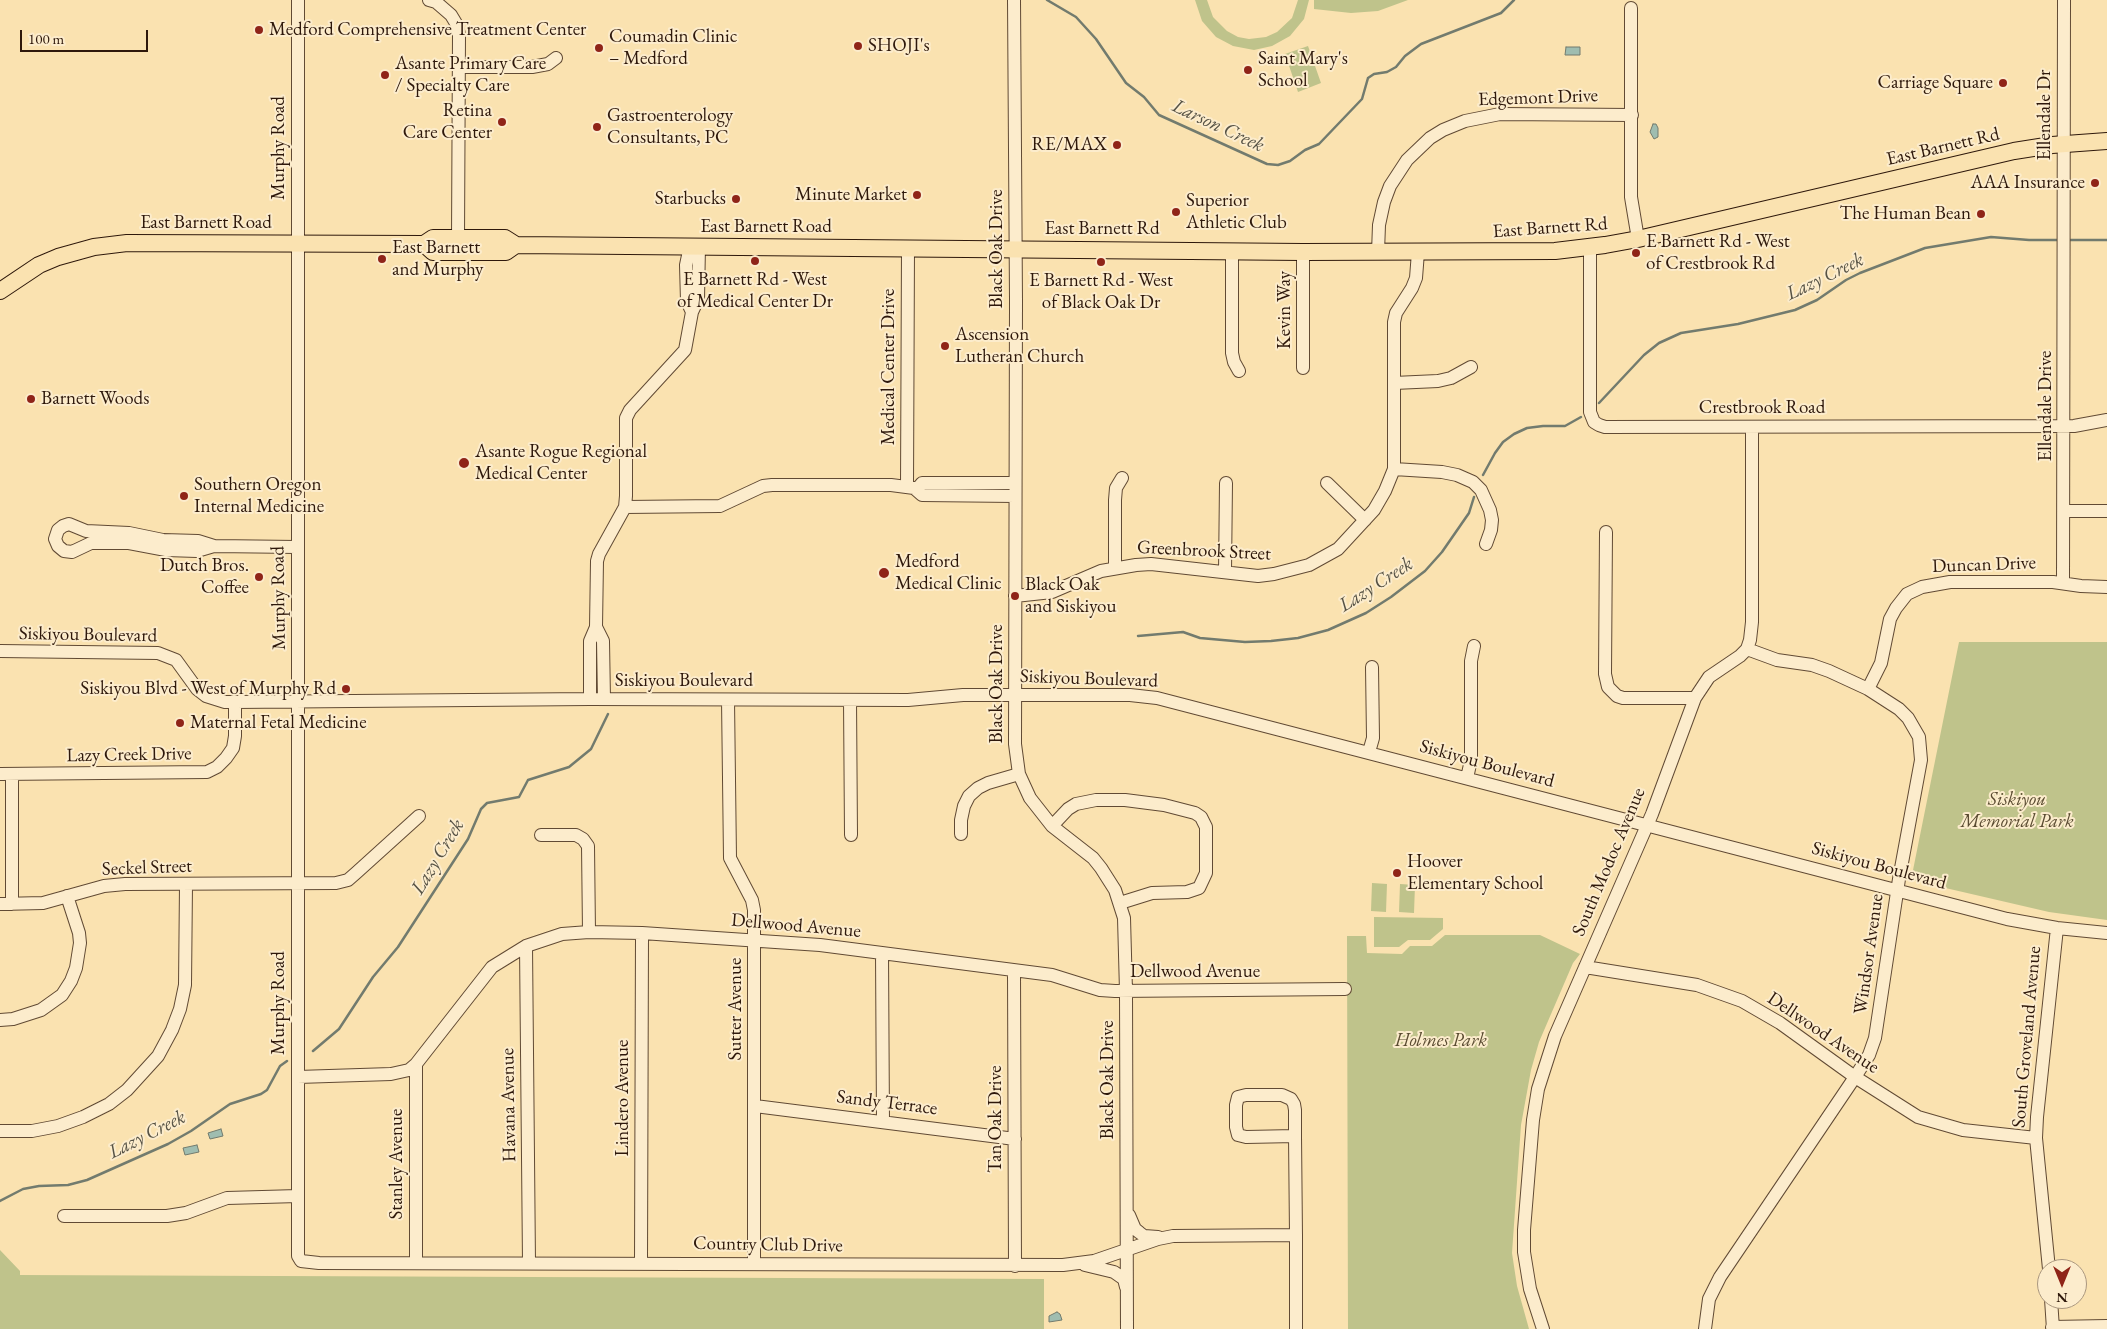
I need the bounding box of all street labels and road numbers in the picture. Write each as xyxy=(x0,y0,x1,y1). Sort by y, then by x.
street label: Ellendale Dr xyxy=(2034,70,2056,160)
street label: Edgemont Drive xyxy=(1478,85,1598,111)
street label: Murphy Road xyxy=(268,96,290,200)
street label: East Barnett Rd xyxy=(1884,123,2002,171)
street label: Black Oak Drive xyxy=(986,189,1008,309)
street label: East Barnett Road xyxy=(140,212,272,234)
street label: East Barnett Rd xyxy=(1492,213,1608,243)
street label: East Barnett Road xyxy=(700,216,832,238)
street label: East Barnett Rd xyxy=(1044,218,1160,240)
street label: Kevin Way xyxy=(1274,271,1296,349)
street label: Medical Center Drive xyxy=(878,289,900,445)
street label: Ellendale Drive xyxy=(2035,351,2057,461)
street label: Crestbrook Road xyxy=(1699,397,1825,419)
street label: Greenbrook Street xyxy=(1137,536,1271,566)
street label: Murphy Road xyxy=(267,546,291,650)
street label: Duncan Drive xyxy=(1932,552,2036,578)
street label: Siskiyou Boulevard xyxy=(19,622,157,648)
street label: Black Oak Drive xyxy=(986,624,1008,744)
street label: Siskiyou Boulevard xyxy=(1019,665,1159,693)
street label: Siskiyou Boulevard xyxy=(615,670,753,692)
street label: Siskiyou Boulevard xyxy=(1417,735,1557,793)
street label: Lazy Creek Drive xyxy=(66,743,192,767)
street label: South Modoc Avenue xyxy=(1567,784,1651,940)
street label: Siskiyou Boulevard xyxy=(1809,837,1949,895)
street label: Seckel Street xyxy=(102,855,192,881)
street label: Windsor Avenue xyxy=(1849,892,1889,1016)
street label: Dellwood Avenue xyxy=(730,909,862,943)
street label: South Groveland Avenue xyxy=(2008,945,2046,1129)
street label: Murphy Road xyxy=(268,951,290,1055)
street label: Sutter Avenue xyxy=(725,958,747,1060)
street label: Dellwood Avenue xyxy=(1130,961,1260,983)
street label: Dellwood Avenue xyxy=(1763,987,1883,1079)
street label: Black Oak Drive xyxy=(1097,1020,1119,1140)
street label: Lindero Avenue xyxy=(612,1040,634,1156)
street label: Havana Avenue xyxy=(497,1048,521,1162)
street label: Tan Oak Drive xyxy=(985,1065,1007,1173)
street label: Sandy Terrace xyxy=(835,1086,939,1120)
street label: Stanley Avenue xyxy=(386,1108,408,1220)
street label: Country Club Drive xyxy=(693,1232,843,1258)

